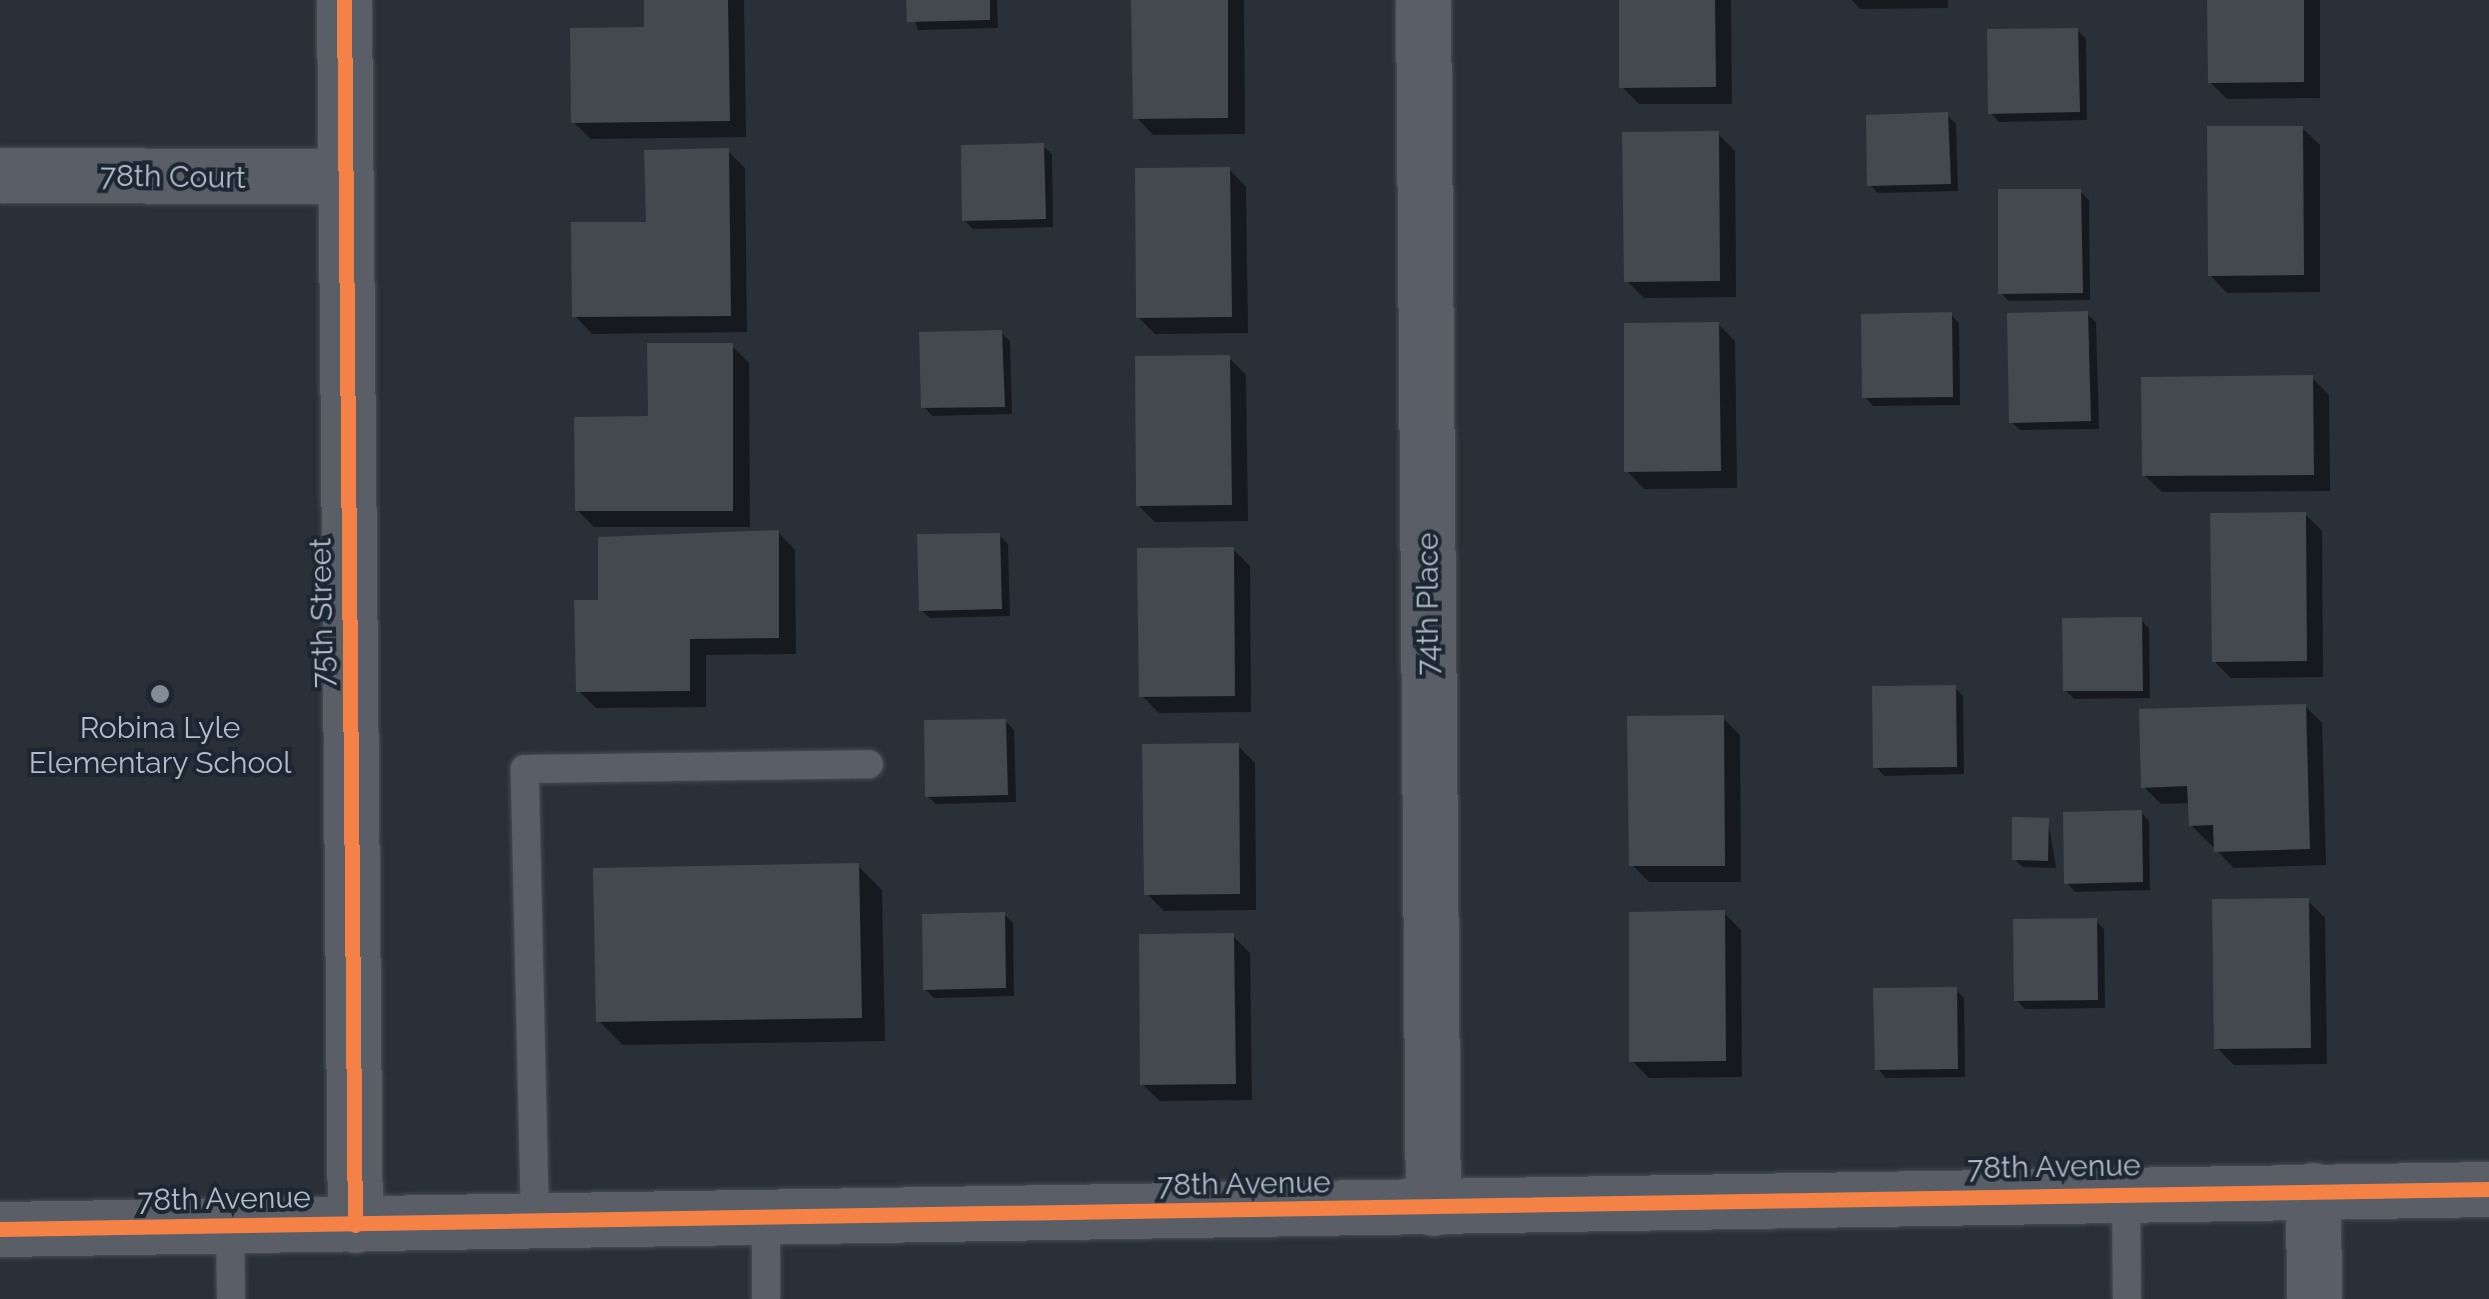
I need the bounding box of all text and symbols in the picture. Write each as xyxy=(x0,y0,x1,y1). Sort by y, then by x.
street label: 78th Court xyxy=(100,158,246,196)
street label: 74th Place xyxy=(1410,532,1446,676)
street label: 75th Street xyxy=(303,538,341,688)
marker: Robina Lyle Elementary School xyxy=(149,683,171,705)
place label: Robina Lyle Elementary School xyxy=(28,710,292,780)
street label: 78th Avenue xyxy=(1967,1147,2141,1187)
street label: 78th Avenue xyxy=(1157,1164,1331,1204)
street label: 78th Avenue xyxy=(137,1179,311,1219)

